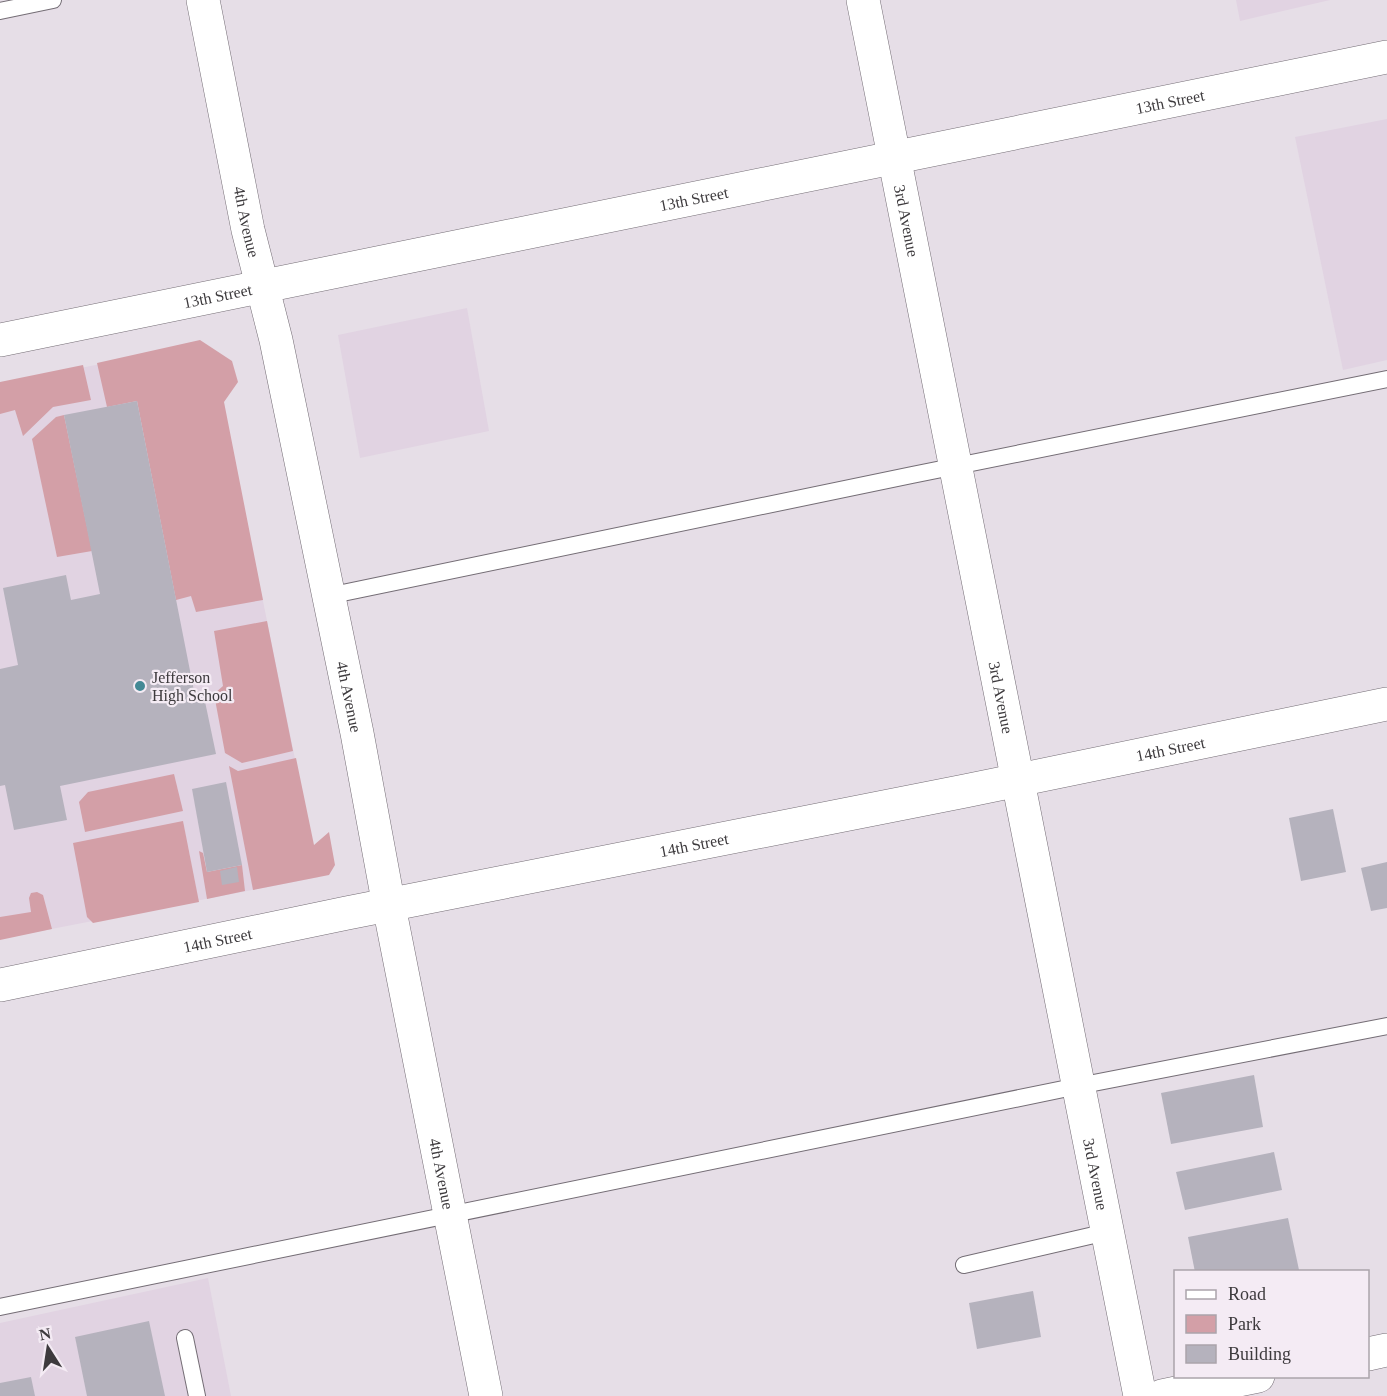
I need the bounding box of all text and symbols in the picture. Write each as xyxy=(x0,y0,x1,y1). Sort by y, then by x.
street label: 13th Street xyxy=(1134,86,1206,117)
street label: 13th Street xyxy=(658,183,730,214)
street label: 3rd Avenue xyxy=(891,183,922,258)
street label: 4th Avenue xyxy=(231,185,263,259)
street label: 13th Street xyxy=(182,280,254,311)
street label: 4th Avenue xyxy=(334,660,365,734)
street label: 3rd Avenue xyxy=(986,660,1017,735)
place label: Jefferson High School xyxy=(152,669,233,705)
marker: Jefferson High School xyxy=(133,679,147,693)
street label: 14th Street xyxy=(1134,733,1207,764)
street label: 14th Street xyxy=(658,829,730,860)
street label: 14th Street xyxy=(181,924,254,955)
street label: 4th Avenue xyxy=(427,1137,457,1211)
street label: 3rd Avenue xyxy=(1081,1137,1111,1212)
legend xyxy=(1174,1270,1369,1378)
text: Road xyxy=(1228,1284,1266,1304)
text: Park xyxy=(1228,1314,1261,1334)
north arrow xyxy=(18,1318,78,1378)
text: N xyxy=(38,1324,53,1343)
text: Building xyxy=(1228,1344,1291,1364)

